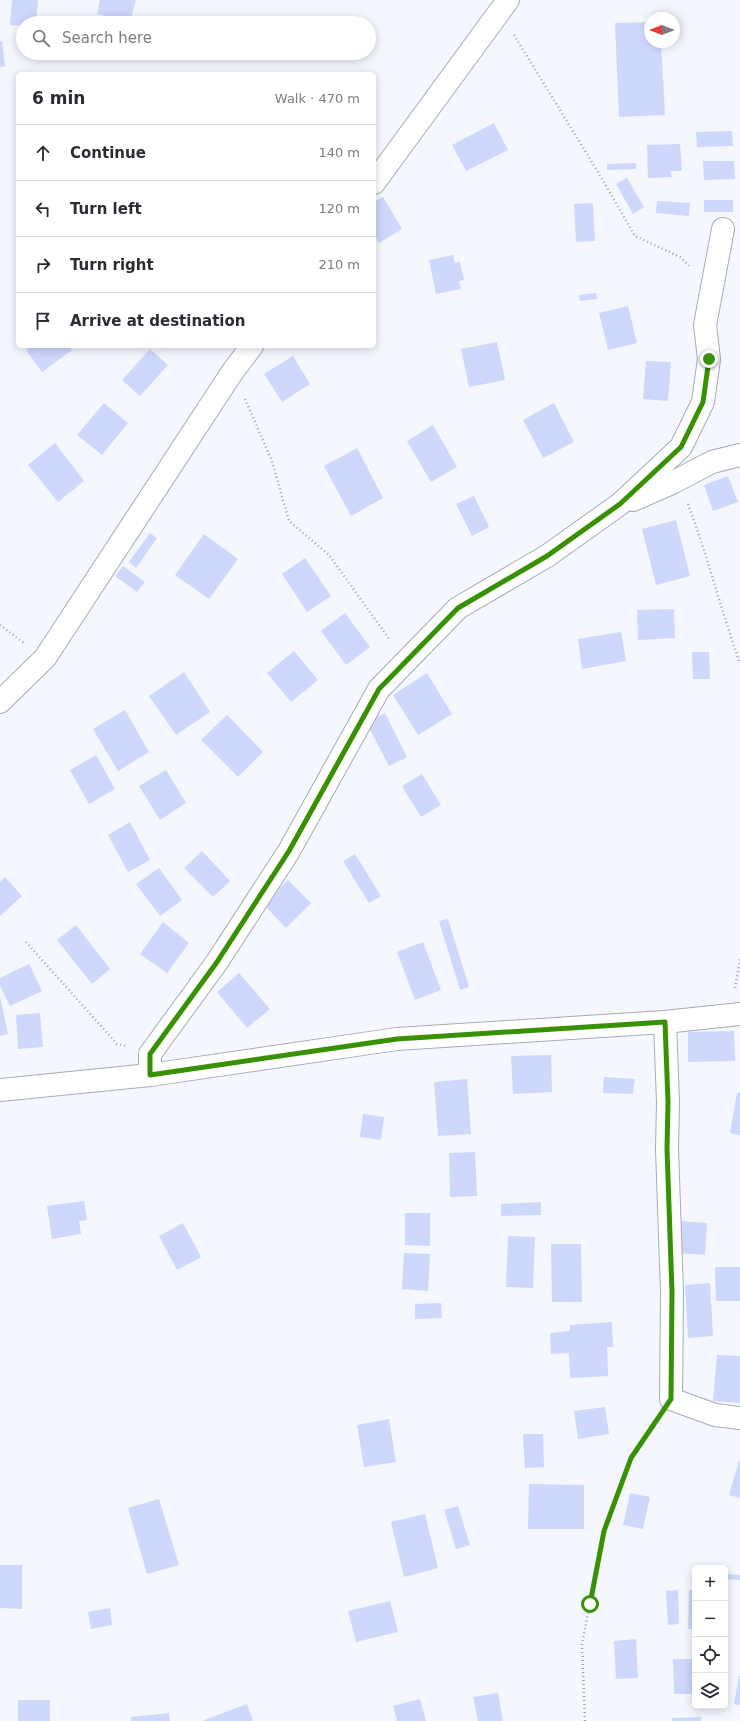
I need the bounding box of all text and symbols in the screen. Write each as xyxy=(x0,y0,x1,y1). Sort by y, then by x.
north arrow xyxy=(644,12,680,48)
search box xyxy=(16,16,376,60)
icon: search xyxy=(30,27,52,49)
text: Search here xyxy=(62,29,152,47)
text: 6 min xyxy=(32,88,85,108)
text: Walk · 470 m xyxy=(275,91,360,106)
icon: ahead xyxy=(32,142,54,164)
text: Continue xyxy=(70,144,146,162)
text: 140 m xyxy=(318,145,360,160)
icon: left xyxy=(32,198,54,220)
text: Turn left xyxy=(70,200,142,218)
text: 120 m xyxy=(318,201,360,216)
icon: right xyxy=(32,254,54,276)
text: Turn right xyxy=(70,256,154,274)
text: 210 m xyxy=(318,257,360,272)
icon: arrive xyxy=(32,310,54,332)
text: Arrive at destination xyxy=(70,312,245,330)
route end xyxy=(700,350,718,368)
map controls xyxy=(692,1565,728,1709)
button: + xyxy=(692,1565,728,1601)
route start xyxy=(581,1595,599,1613)
button: − xyxy=(692,1601,728,1637)
button: locate xyxy=(692,1637,728,1673)
button: layers xyxy=(692,1673,728,1709)

